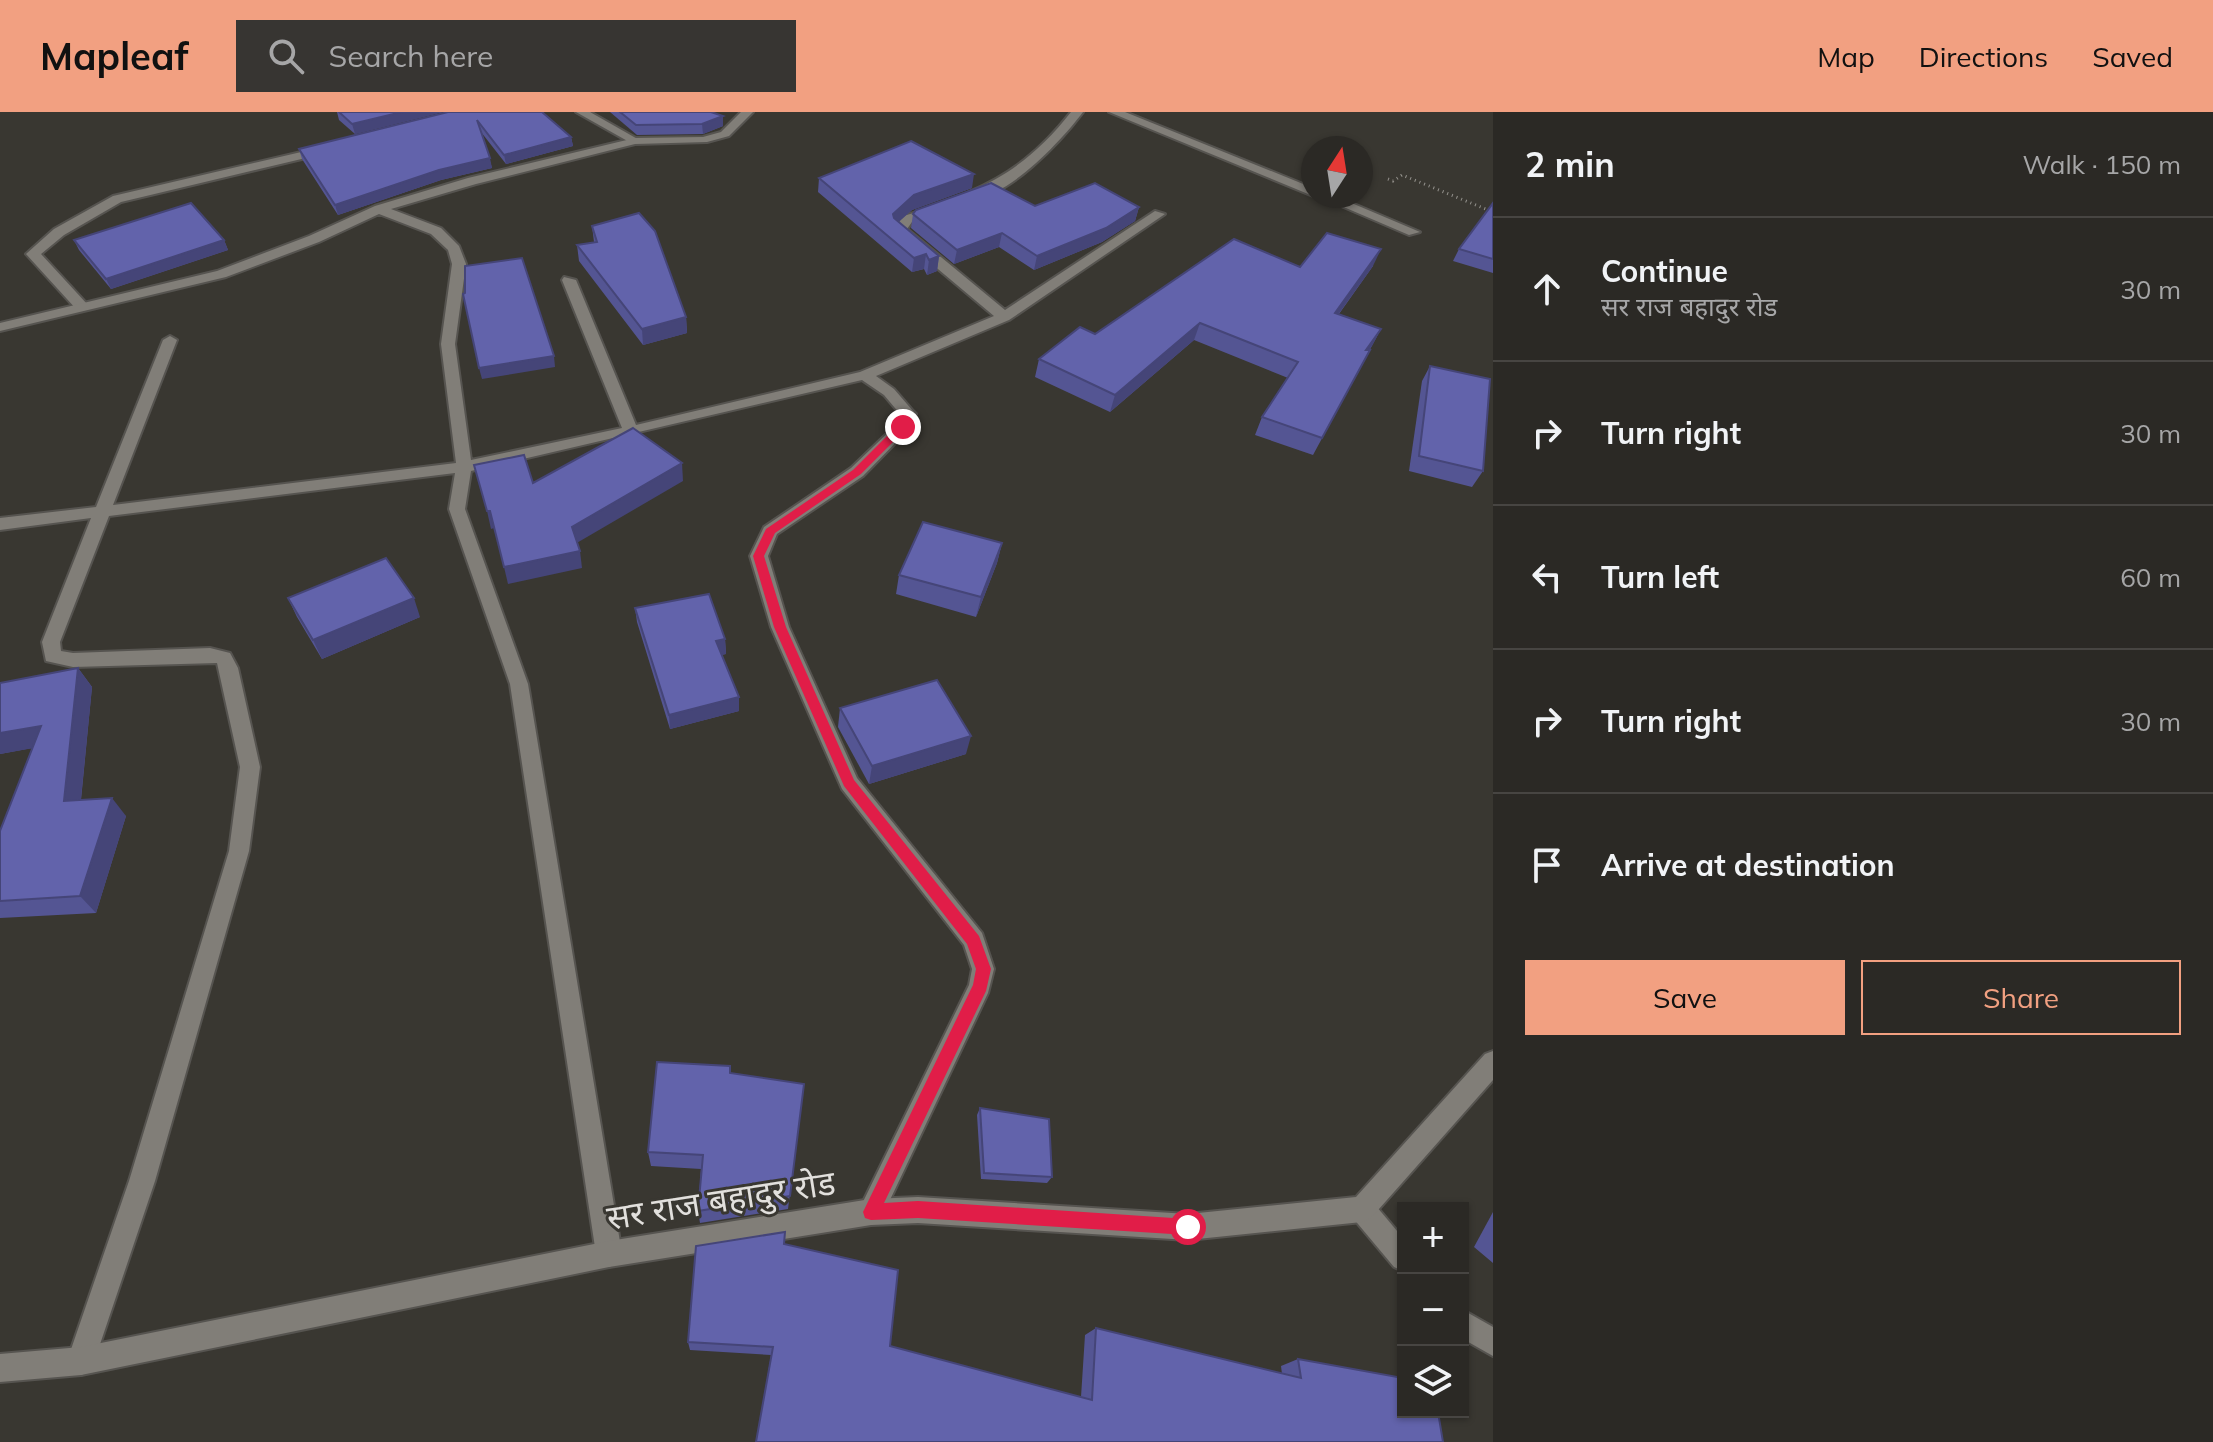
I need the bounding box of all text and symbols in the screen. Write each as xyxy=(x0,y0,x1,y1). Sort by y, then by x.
search box xyxy=(236,20,796,92)
text: Mapleaf xyxy=(40,32,188,80)
icon: search xyxy=(264,34,308,78)
text: Search here xyxy=(328,37,493,75)
text: Map xyxy=(1817,39,1875,74)
text: Directions xyxy=(1919,39,2048,74)
text: Saved xyxy=(2092,39,2173,74)
north arrow xyxy=(1301,136,1373,208)
text: 2 min xyxy=(1525,143,1615,186)
text: Walk · 150 m xyxy=(2022,148,2181,181)
text: Continue xyxy=(1601,252,1728,290)
icon: ahead xyxy=(1525,267,1569,311)
text: 30 m xyxy=(2120,273,2181,306)
text: सर राज बहादुर रोड xyxy=(1601,290,1777,323)
route end xyxy=(885,409,921,445)
icon: right xyxy=(1525,411,1569,455)
text: Turn right xyxy=(1601,414,1741,452)
text: 30 m xyxy=(2120,417,2181,450)
icon: left xyxy=(1525,555,1569,599)
text: Turn left xyxy=(1601,558,1719,596)
text: 60 m xyxy=(2120,561,2181,594)
icon: right xyxy=(1525,699,1569,743)
text: Turn right xyxy=(1601,702,1741,740)
text: 30 m xyxy=(2120,705,2181,738)
icon: arrive xyxy=(1525,843,1569,887)
text: Arrive at destination xyxy=(1601,846,1895,884)
button: Save xyxy=(1525,960,1845,1035)
button: Share xyxy=(1861,960,2181,1035)
street label: सर राज बहादुर रोड xyxy=(604,1160,839,1240)
map controls xyxy=(1397,1202,1469,1418)
button: + xyxy=(1397,1202,1469,1274)
route start xyxy=(1170,1209,1206,1245)
button: − xyxy=(1397,1274,1469,1346)
button: layers xyxy=(1397,1346,1469,1418)

